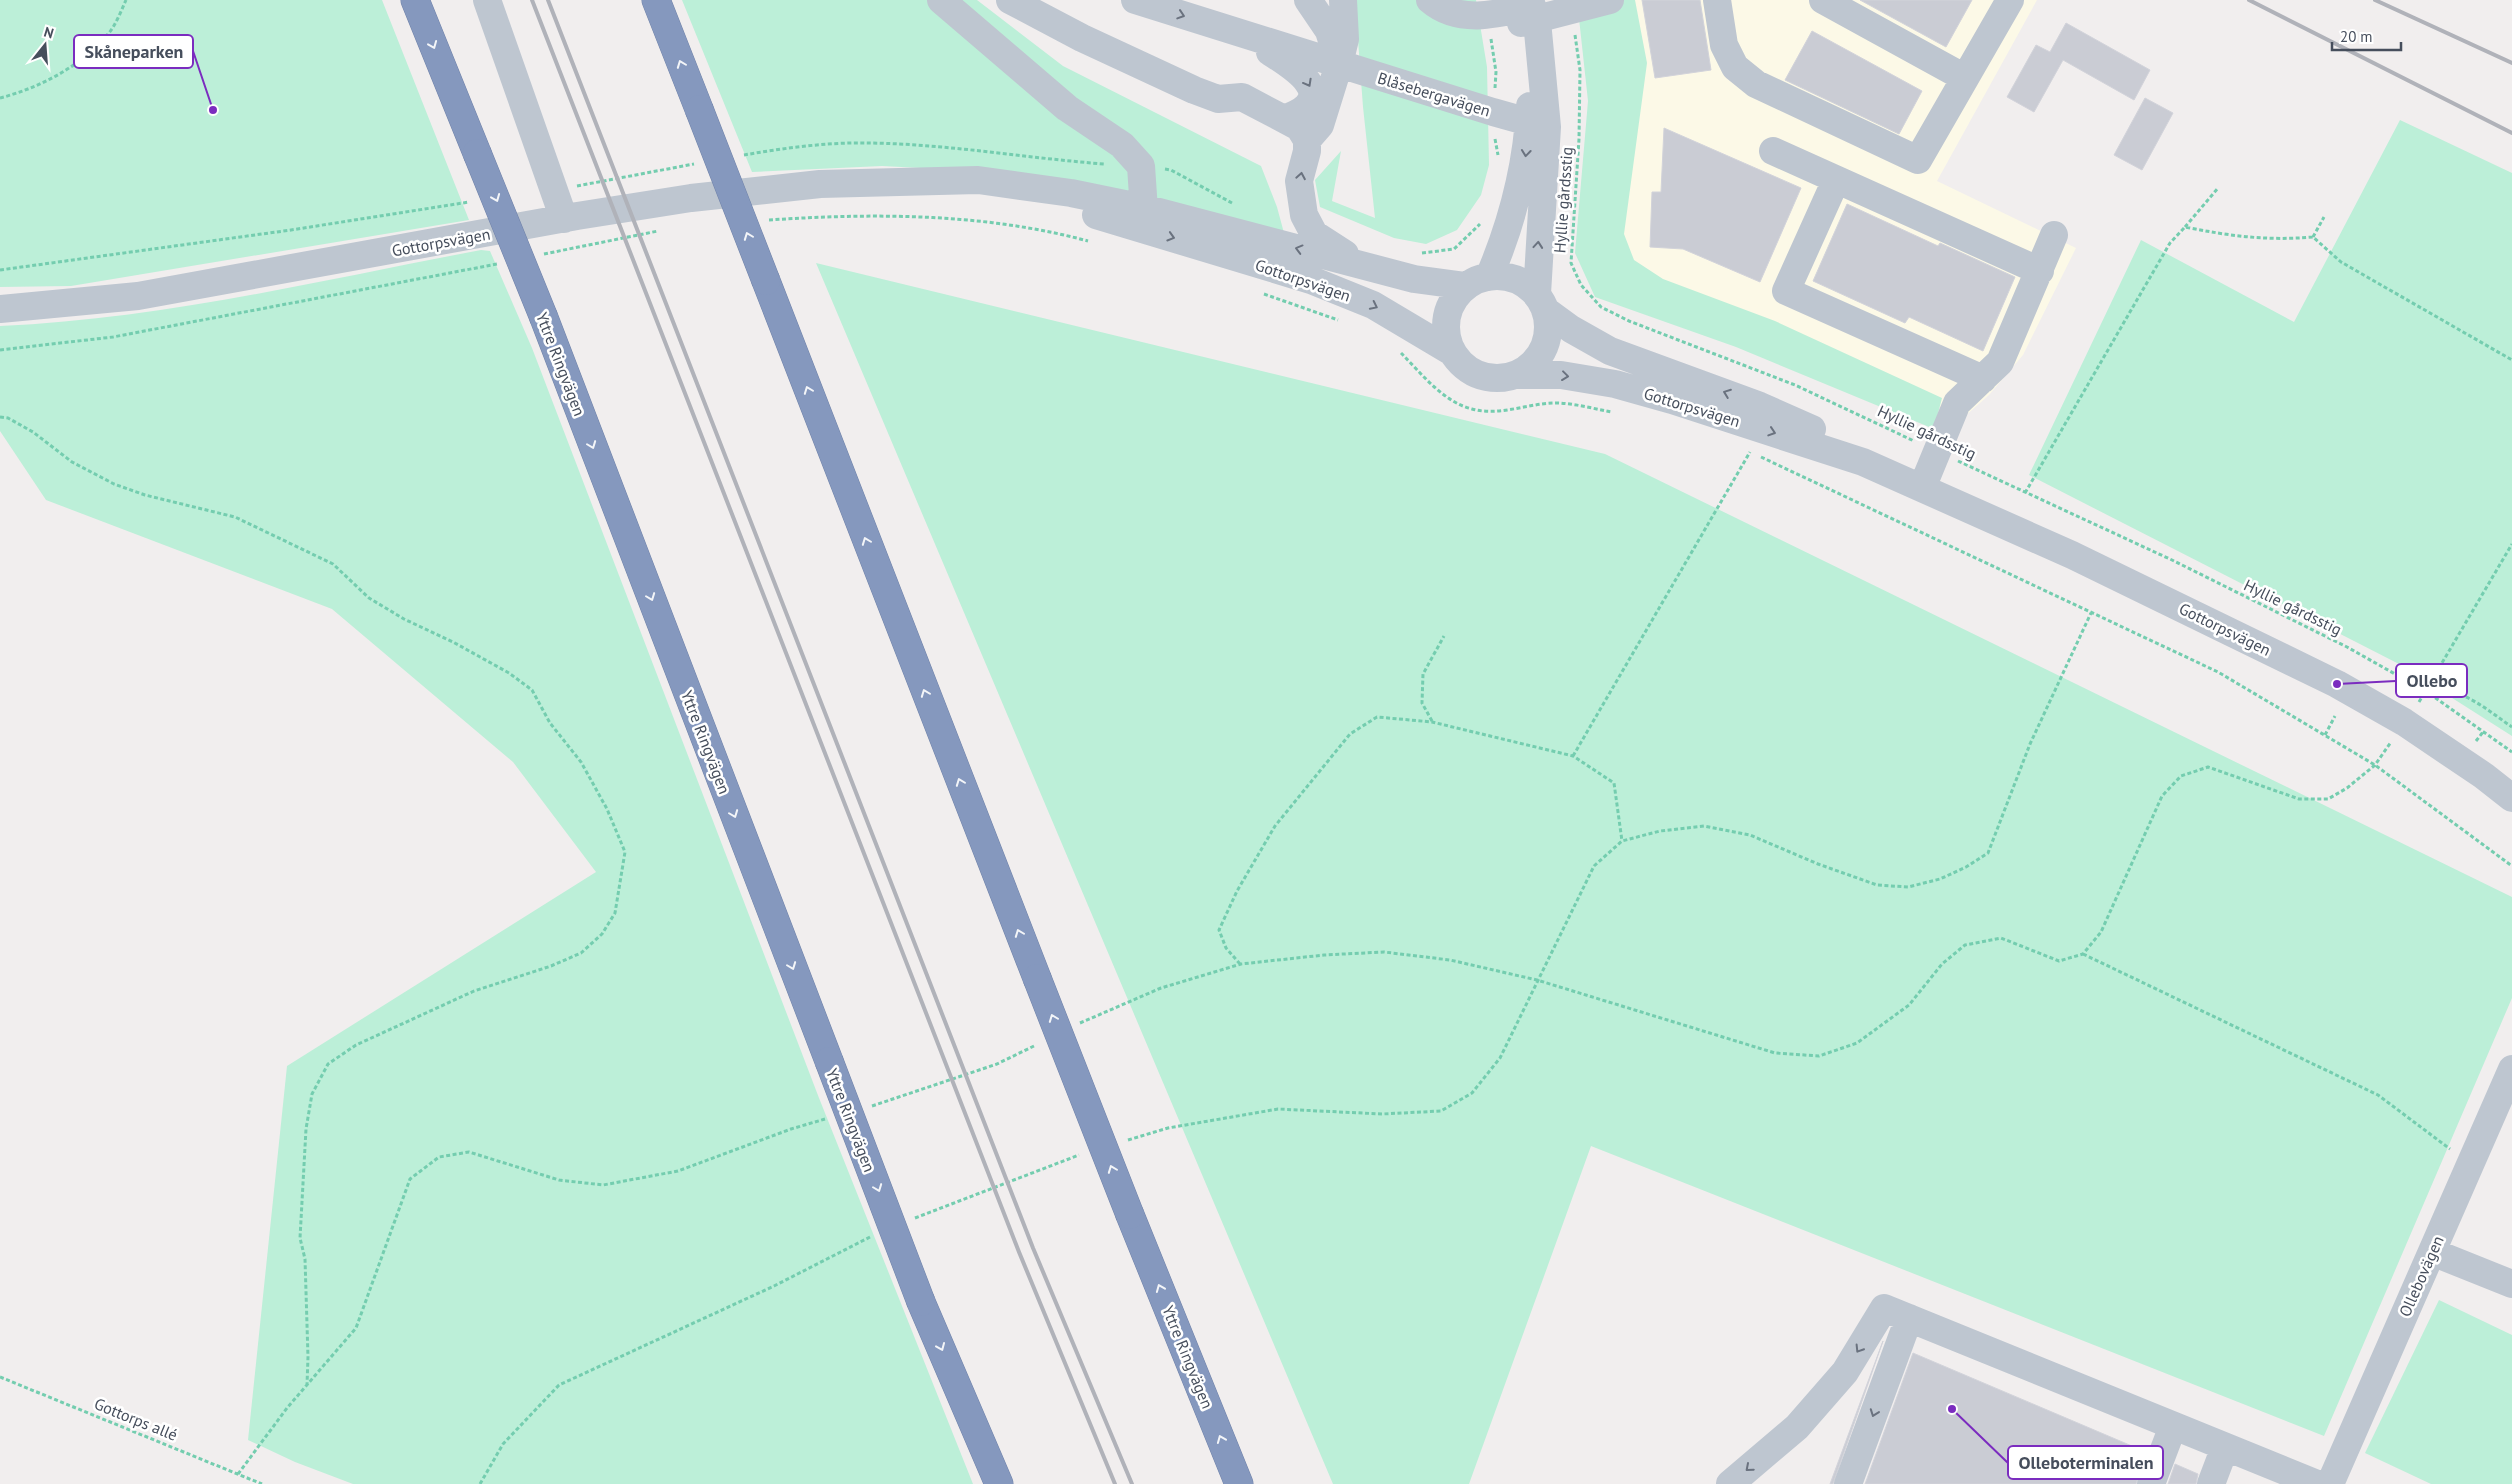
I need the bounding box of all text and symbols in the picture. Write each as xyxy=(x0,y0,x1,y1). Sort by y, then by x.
one-way arrow xyxy=(1177,9,1185,19)
north arrow xyxy=(20,20,70,70)
scale bar xyxy=(2332,20,2401,52)
text: N xyxy=(42,23,56,43)
text: 20 m xyxy=(2340,27,2373,46)
callout: Skåneparken xyxy=(74,35,193,68)
text: Skåneparken xyxy=(85,40,183,63)
one-way arrow xyxy=(427,40,438,49)
one-way arrow xyxy=(677,60,687,69)
street label: Blåsebergavägen xyxy=(1375,67,1493,121)
one-way arrow xyxy=(1301,78,1311,87)
street label: Hyllie gårdsstig xyxy=(1549,146,1577,254)
one-way arrow xyxy=(1521,149,1532,157)
one-way arrow xyxy=(1295,172,1305,181)
one-way arrow xyxy=(489,193,500,202)
street label: Gottorpsvägen xyxy=(390,224,492,260)
one-way arrow xyxy=(1166,231,1174,241)
one-way arrow xyxy=(744,232,754,241)
one-way arrow xyxy=(1533,241,1544,249)
one-way arrow xyxy=(1295,244,1303,255)
street label: Gottorpsvägen xyxy=(1253,254,1353,306)
one-way arrow xyxy=(1369,300,1378,310)
street label: Yttre Ringvägen xyxy=(532,309,590,419)
one-way arrow xyxy=(1561,370,1569,381)
street label: Gottorpsvägen xyxy=(1641,383,1743,431)
one-way arrow xyxy=(804,386,814,395)
one-way arrow xyxy=(1723,389,1732,399)
street label: Hyllie gårdsstig xyxy=(1874,400,1980,464)
one-way arrow xyxy=(1767,427,1776,437)
one-way arrow xyxy=(586,440,597,449)
one-way arrow xyxy=(862,537,873,546)
street label: Hyllie gårdsstig xyxy=(2241,575,2345,639)
one-way arrow xyxy=(644,592,655,601)
street label: Gottorpsvägen xyxy=(2176,598,2274,660)
callout: Ollebo xyxy=(2396,664,2467,697)
text: Ollebo xyxy=(2406,669,2458,692)
street label: Yttre Ringvägen xyxy=(677,687,735,797)
one-way arrow xyxy=(921,689,931,698)
one-way arrow xyxy=(956,778,966,786)
one-way arrow xyxy=(728,809,738,818)
one-way arrow xyxy=(1015,929,1025,938)
one-way arrow xyxy=(786,961,796,970)
one-way arrow xyxy=(1048,1014,1059,1023)
street label: Yttre Ringvägen xyxy=(822,1065,880,1175)
one-way arrow xyxy=(1108,1166,1118,1174)
one-way arrow xyxy=(871,1183,882,1192)
street label: Ollebovägen xyxy=(2394,1232,2448,1320)
one-way arrow xyxy=(1156,1284,1166,1293)
street label: Yttre Ringvägen xyxy=(1158,1303,1218,1411)
one-way arrow xyxy=(934,1342,945,1351)
one-way arrow xyxy=(1855,1344,1865,1353)
street label: Gottorps allé xyxy=(91,1393,181,1445)
one-way arrow xyxy=(1870,1408,1880,1417)
one-way arrow xyxy=(1217,1435,1227,1444)
callout: Olleboterminalen xyxy=(2008,1446,2163,1479)
text: Olleboterminalen xyxy=(2018,1451,2154,1474)
one-way arrow xyxy=(1745,1462,1754,1471)

